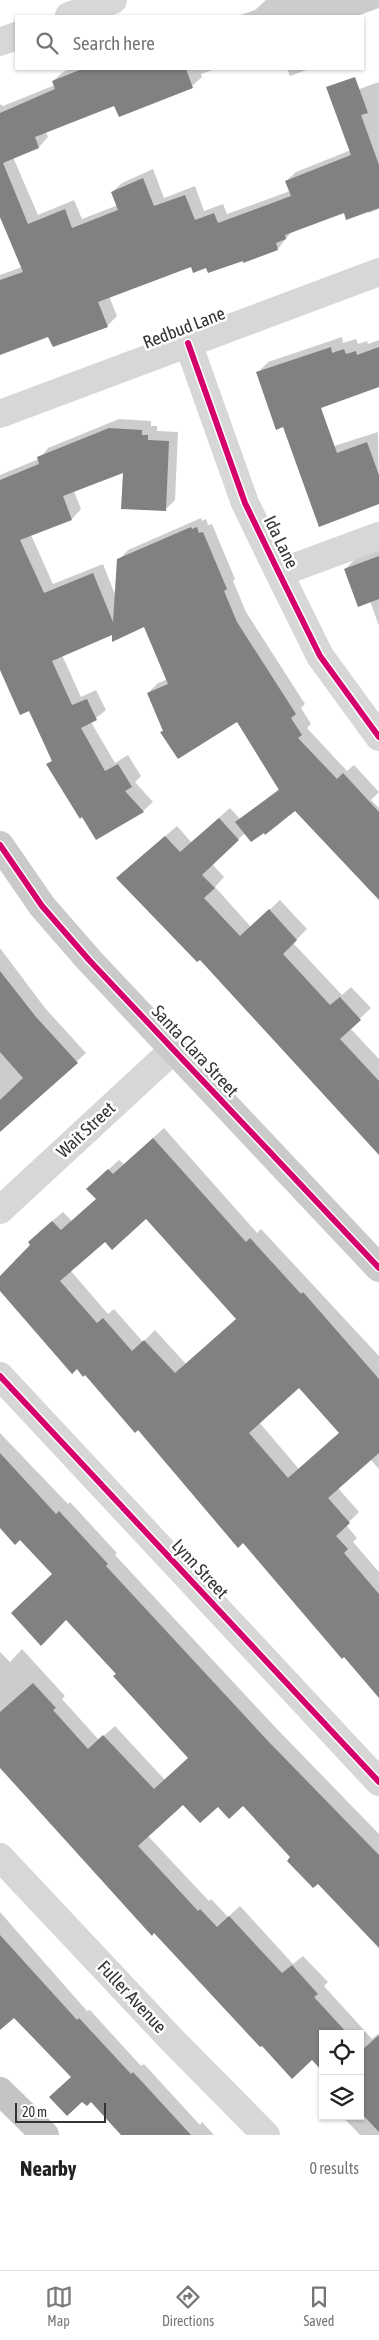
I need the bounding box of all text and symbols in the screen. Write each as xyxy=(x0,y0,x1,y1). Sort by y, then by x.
search box xyxy=(15,15,364,70)
icon: search xyxy=(33,29,61,57)
text: Search here xyxy=(73,32,155,54)
street label: Redbud Lane xyxy=(140,302,228,353)
street label: Ida Lane xyxy=(260,512,303,572)
street label: Santa Clara Street xyxy=(148,1001,243,1101)
street label: Wait Street xyxy=(52,1097,119,1162)
street label: Lynn Street xyxy=(168,1535,233,1603)
street label: Fuller Avenue xyxy=(94,1956,171,2037)
map controls xyxy=(319,2030,364,2120)
button: locate xyxy=(319,2030,364,2075)
button: layers xyxy=(319,2075,364,2120)
scale bar xyxy=(15,2100,106,2123)
text: 20 m xyxy=(22,2104,47,2120)
text: Nearby xyxy=(20,2156,76,2180)
text: 0 results xyxy=(309,2159,359,2177)
tab: Map xyxy=(45,2283,73,2329)
tab: Directions xyxy=(162,2283,214,2329)
tab: Saved xyxy=(303,2283,334,2329)

